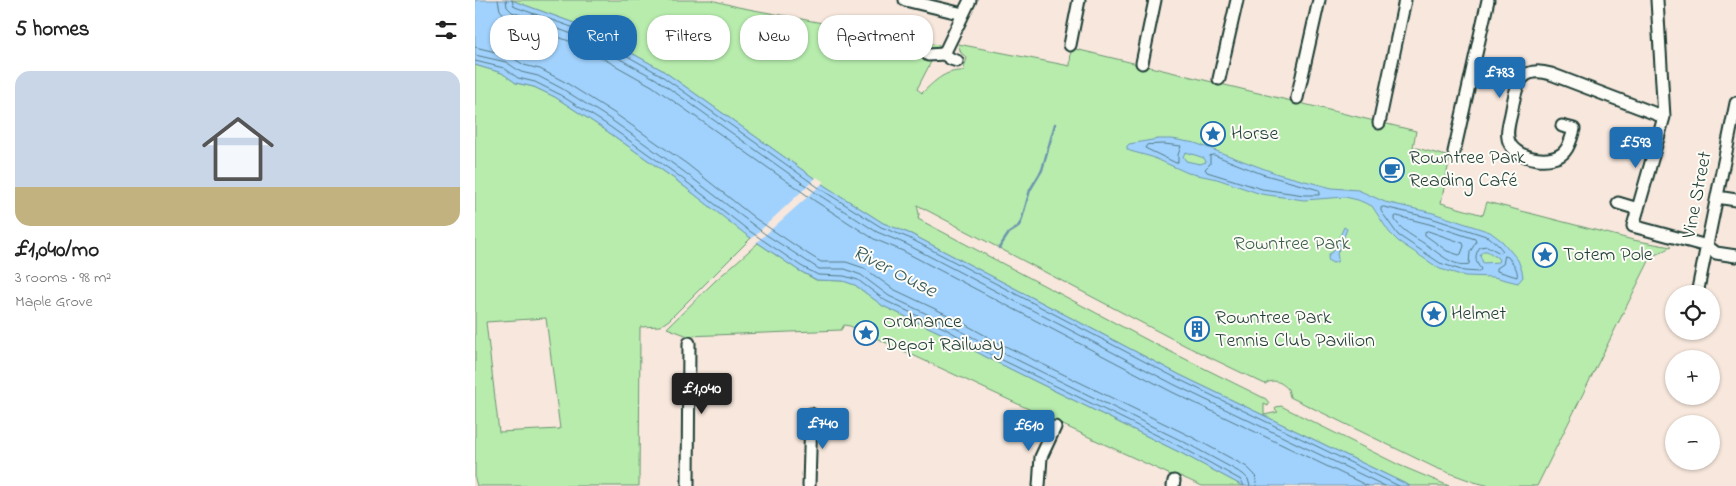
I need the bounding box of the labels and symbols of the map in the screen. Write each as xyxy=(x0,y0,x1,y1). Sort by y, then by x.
pin: £783 xyxy=(1470,56,1530,99)
place label: Horse xyxy=(1231,120,1278,149)
place icon: Horse xyxy=(1200,121,1226,147)
pin: £593 xyxy=(1606,126,1666,169)
place label: Rowntree Park Reading Café xyxy=(1409,144,1526,197)
street label: Vine Street xyxy=(1675,149,1721,242)
cafe icon: Rowntree Park Reading Café xyxy=(1379,157,1405,183)
park label: Rowntree Park xyxy=(1234,230,1350,259)
water label: River Ouse xyxy=(847,238,943,307)
place label: Totem Pole xyxy=(1563,241,1653,270)
place icon: Totem Pole xyxy=(1532,242,1558,268)
place label: Helmet xyxy=(1451,300,1506,329)
place icon: Helmet xyxy=(1421,301,1447,327)
place label: Rowntree Park Tennis Club Pavilion xyxy=(1215,304,1375,356)
place label: Ordnance Depot Railway xyxy=(882,308,1004,360)
building icon: Rowntree Park Tennis Club Pavilion xyxy=(1184,316,1210,342)
place icon: Ordnance Depot Railway xyxy=(853,320,879,346)
pin: £1,040 xyxy=(661,372,743,415)
pin: £740 xyxy=(793,408,853,450)
pin: £610 xyxy=(999,410,1059,452)

